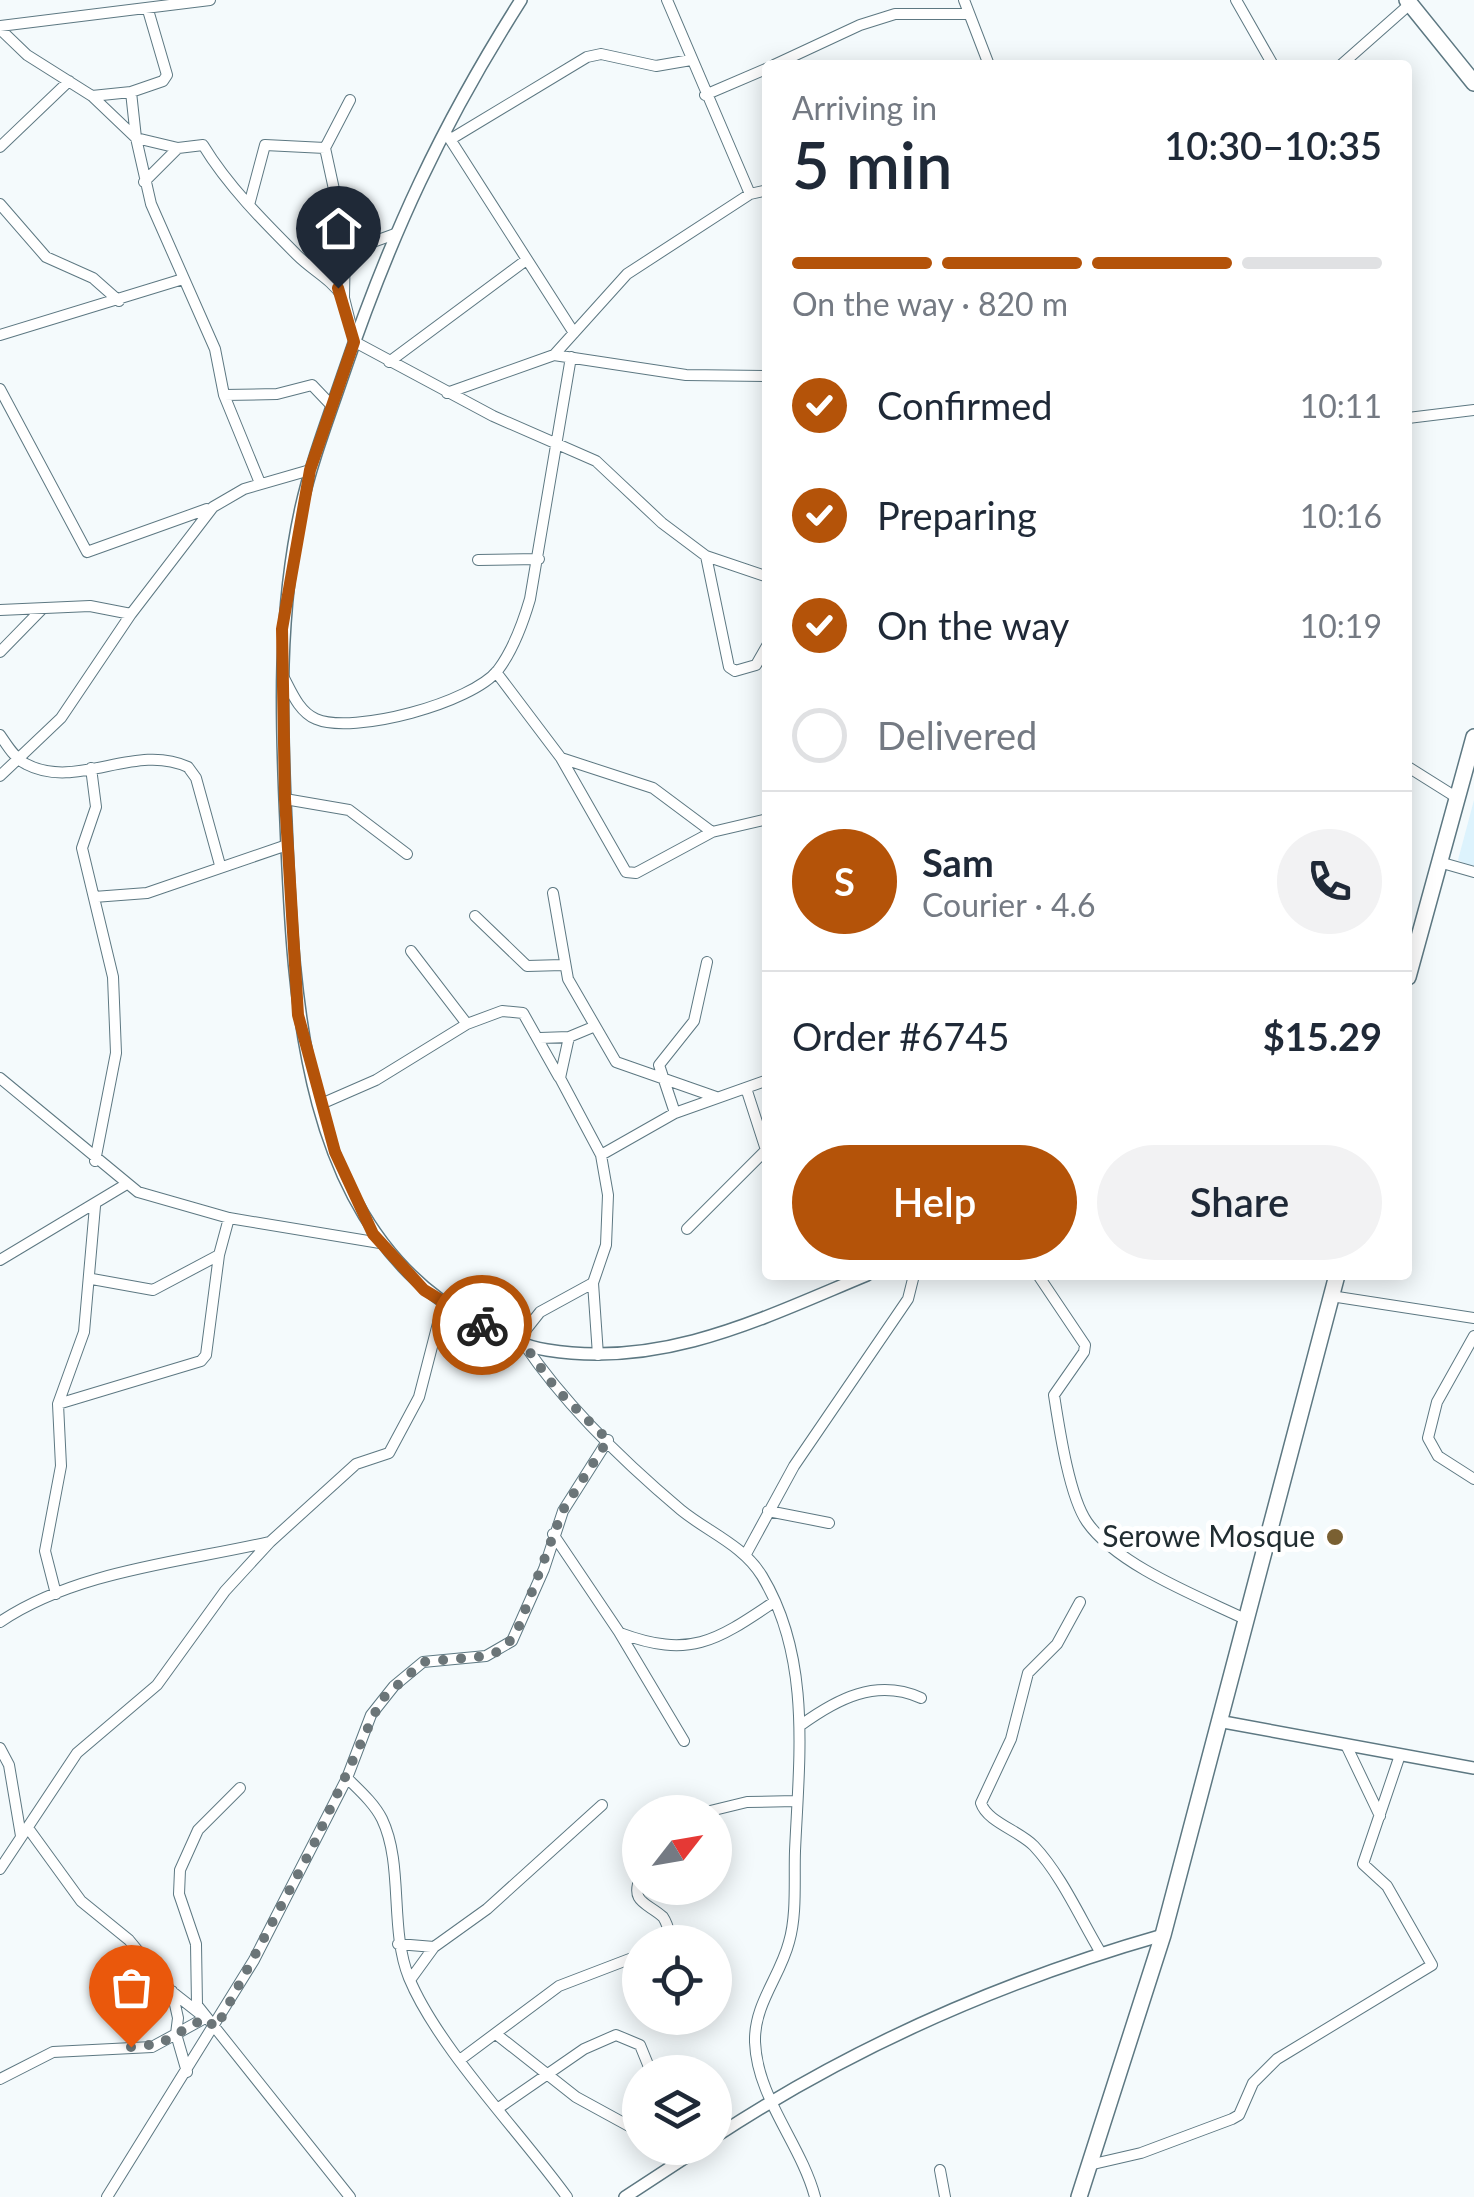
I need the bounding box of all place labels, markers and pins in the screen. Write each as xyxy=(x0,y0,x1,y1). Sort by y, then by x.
pin xyxy=(296,186,381,289)
place label: Serowe Mosque xyxy=(1102,1517,1315,1553)
marker: Serowe Mosque xyxy=(1324,1526,1346,1548)
pin xyxy=(89,1945,174,2048)

